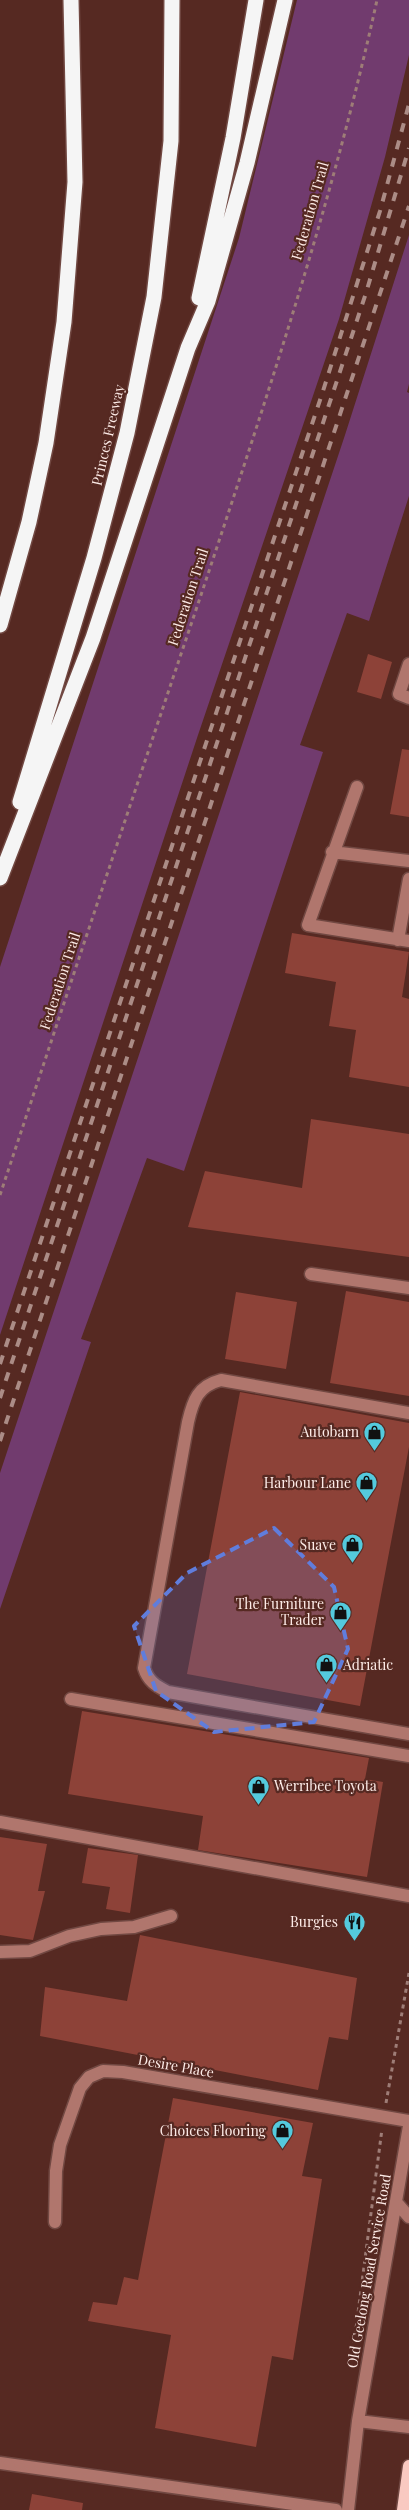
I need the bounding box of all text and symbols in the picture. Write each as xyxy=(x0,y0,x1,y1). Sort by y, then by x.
street label: Federation Trail xyxy=(286,160,333,262)
street label: Princes Freeway xyxy=(87,382,128,487)
street label: Federation Trail xyxy=(163,546,212,648)
street label: Federation Trail xyxy=(35,930,84,1032)
shop icon: Autobarn xyxy=(363,1420,387,1451)
place label: Autobarn xyxy=(299,1422,360,1441)
shop icon: Harbour Lane xyxy=(355,1471,379,1502)
place label: Harbour Lane xyxy=(264,1473,351,1492)
shop icon: Suave xyxy=(340,1533,364,1564)
place label: Suave xyxy=(300,1535,336,1554)
place label: The Furniture Trader xyxy=(236,1594,325,1629)
shop icon: The Furniture Trader xyxy=(328,1600,352,1631)
shop icon: Adriatic xyxy=(315,1653,339,1684)
place label: Adriatic xyxy=(342,1655,393,1674)
shop icon: Werribee Toyota xyxy=(246,1774,270,1805)
place label: Werribee Toyota xyxy=(273,1776,377,1795)
restaurant icon: Burgies xyxy=(342,1910,366,1941)
place label: Burgies xyxy=(290,1912,338,1931)
street label: Desire Place xyxy=(137,2049,216,2082)
shop icon: Choices Flooring xyxy=(270,2119,294,2150)
place label: Choices Flooring xyxy=(160,2121,267,2140)
street label: Old Geelong Road Service Road xyxy=(342,2172,395,2369)

